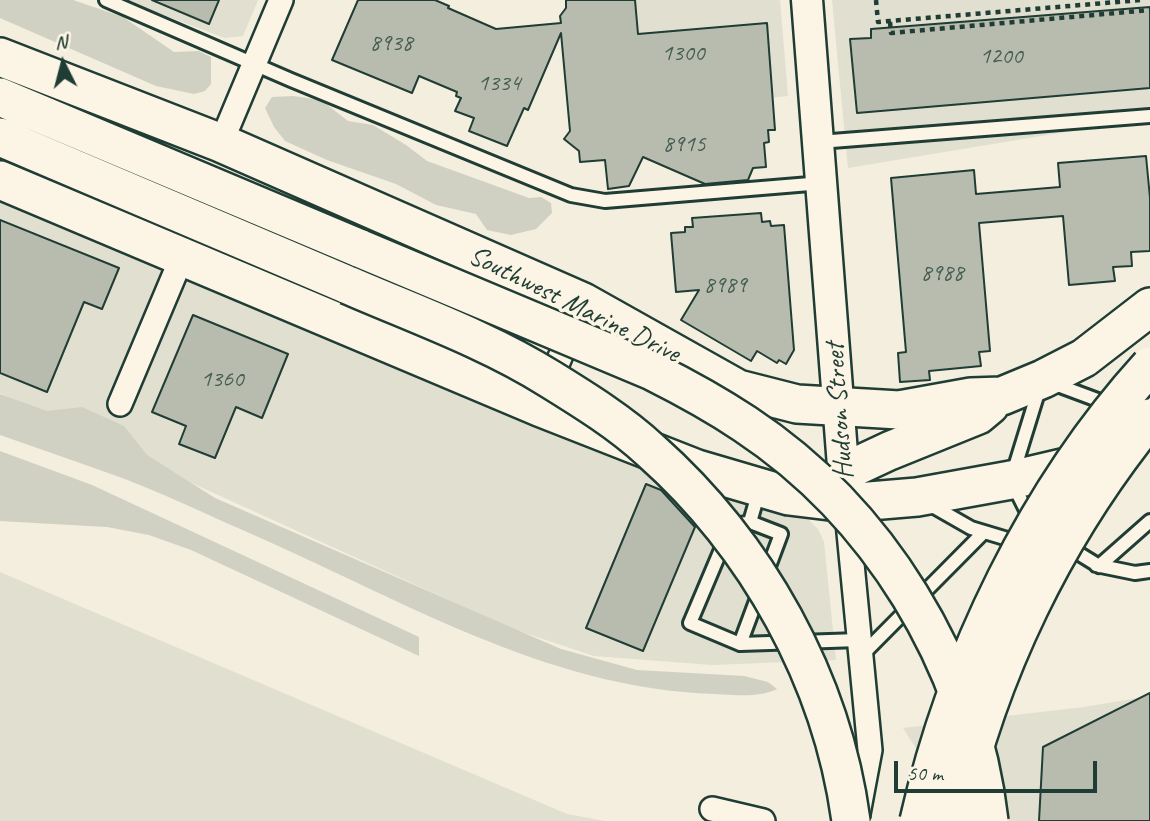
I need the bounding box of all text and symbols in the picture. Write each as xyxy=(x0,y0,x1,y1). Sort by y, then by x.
north arrow xyxy=(28,28,98,98)
text: N xyxy=(54,30,68,55)
house number: 8938 xyxy=(369,30,413,58)
house number: 1300 xyxy=(661,40,705,68)
house number: 1200 xyxy=(979,43,1023,71)
house number: 1334 xyxy=(477,70,521,98)
house number: 8915 xyxy=(662,131,706,159)
street label: Southwest Marine Drive xyxy=(463,239,685,371)
house number: 8988 xyxy=(920,260,964,288)
house number: 8989 xyxy=(703,272,747,300)
street label: Hudson Street xyxy=(818,342,862,480)
house number: 1360 xyxy=(200,366,244,394)
scale bar xyxy=(898,748,1101,792)
text: 50 m xyxy=(907,760,943,786)

